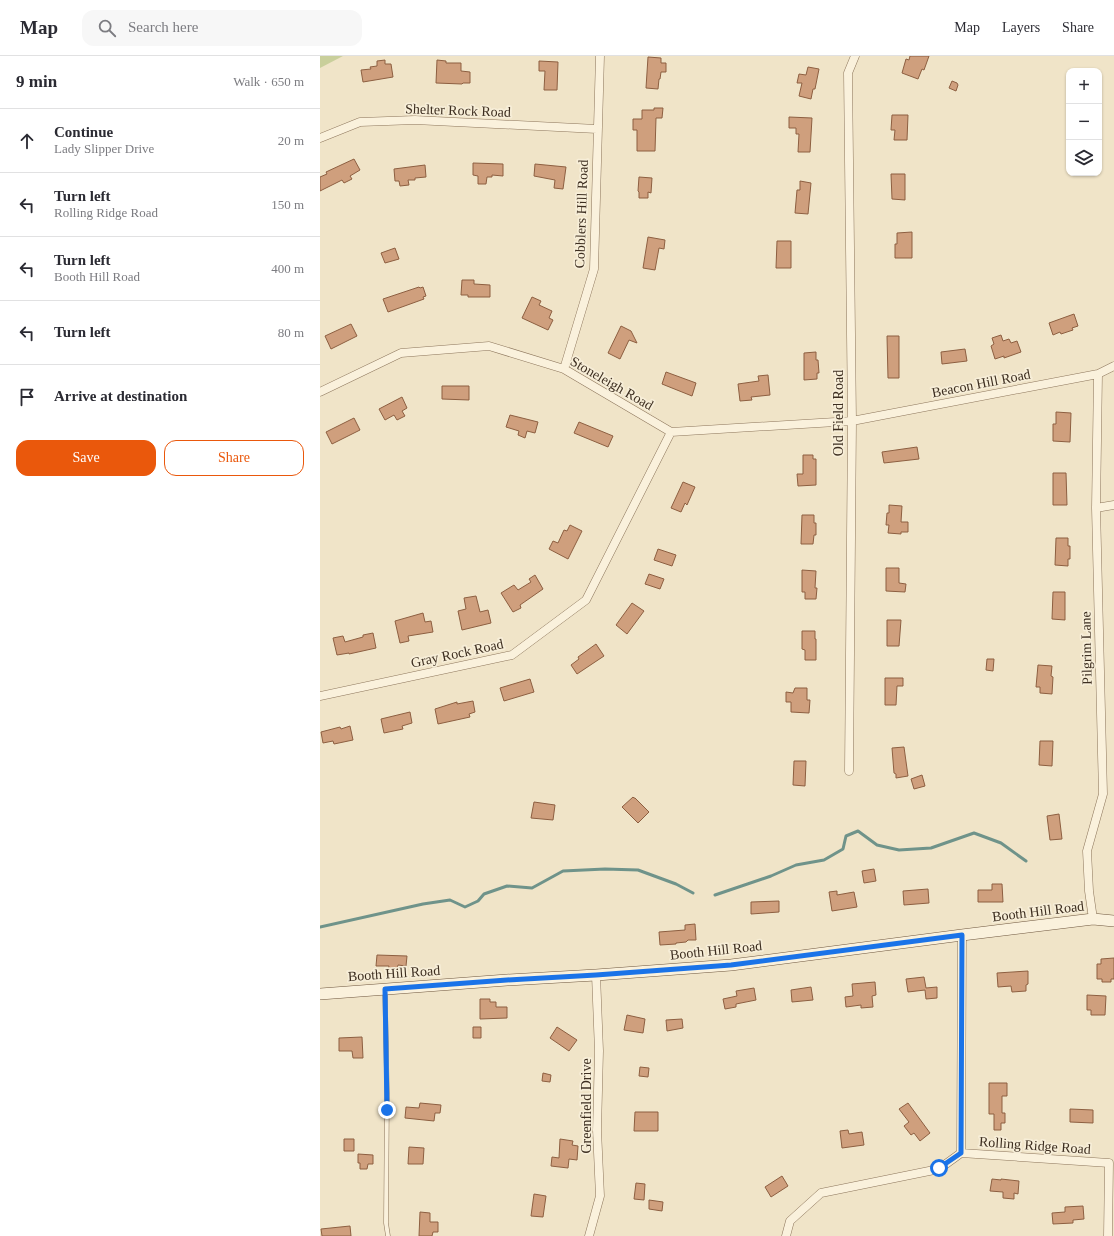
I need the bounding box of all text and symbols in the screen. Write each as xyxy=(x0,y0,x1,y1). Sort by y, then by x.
search box xyxy=(82,10,362,46)
text: Map xyxy=(20,17,58,38)
icon: search xyxy=(96,17,118,39)
text: Search here xyxy=(128,19,198,35)
text: Map xyxy=(954,20,980,35)
text: Layers xyxy=(1002,20,1040,35)
text: Share xyxy=(1062,20,1094,35)
map controls xyxy=(1066,68,1102,176)
button: + xyxy=(1066,68,1102,104)
text: 9 min xyxy=(16,72,57,91)
text: Walk · 650 m xyxy=(233,74,304,89)
street label: Shelter Rock Road xyxy=(405,101,511,120)
button: − xyxy=(1066,104,1102,140)
text: Continue xyxy=(54,124,113,140)
icon: ahead xyxy=(16,130,38,152)
text: 20 m xyxy=(278,133,304,148)
button: layers xyxy=(1066,140,1102,176)
text: Lady Slipper Drive xyxy=(54,141,154,156)
street label: Cobblers Hill Road xyxy=(572,159,591,269)
text: Turn left xyxy=(54,188,111,204)
icon: left xyxy=(16,194,38,216)
text: 150 m xyxy=(271,197,304,212)
text: Rolling Ridge Road xyxy=(54,205,158,220)
text: Turn left xyxy=(54,252,111,268)
icon: left xyxy=(16,258,38,280)
text: 400 m xyxy=(271,261,304,276)
text: Booth Hill Road xyxy=(54,269,140,284)
icon: left xyxy=(16,322,38,344)
text: Turn left xyxy=(54,324,111,340)
text: 80 m xyxy=(278,325,304,340)
street label: Stoneleigh Road xyxy=(568,354,656,413)
street label: Beacon Hill Road xyxy=(930,367,1032,400)
street label: Old Field Road xyxy=(831,370,846,456)
icon: arrive xyxy=(16,386,38,408)
text: Arrive at destination xyxy=(54,388,187,404)
button: Save xyxy=(16,440,156,476)
button: Share xyxy=(164,440,304,476)
street label: Pilgrim Lane xyxy=(1078,611,1095,685)
street label: Gray Rock Road xyxy=(410,636,505,671)
street label: Booth Hill Road xyxy=(991,898,1085,925)
street label: Booth Hill Road xyxy=(669,938,763,963)
street label: Booth Hill Road xyxy=(347,963,441,984)
street label: Greenfield Drive xyxy=(579,1058,594,1154)
route end xyxy=(378,1101,396,1119)
street label: Rolling Ridge Road xyxy=(979,1134,1091,1157)
route start xyxy=(930,1159,948,1177)

